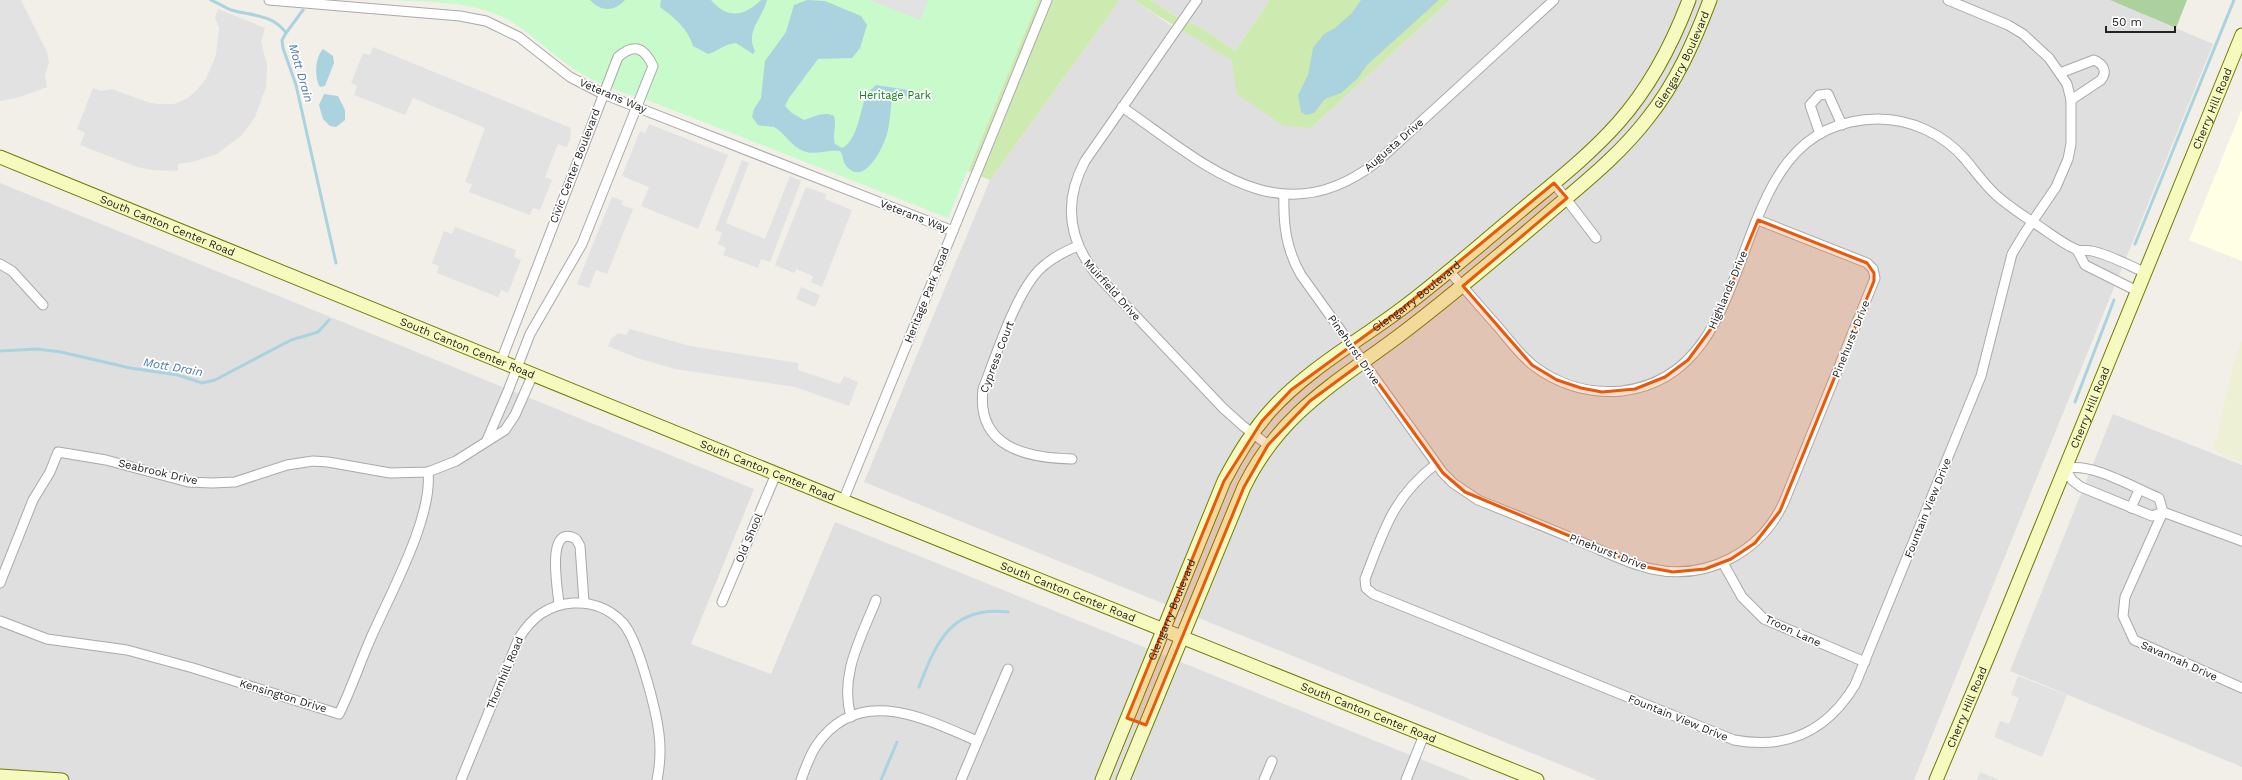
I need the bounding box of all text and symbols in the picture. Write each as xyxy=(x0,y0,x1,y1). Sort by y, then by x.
scale bar xyxy=(2106,8,2175,34)
street label: Glengarry Boulevard xyxy=(1651,9,1712,111)
text: 50 m xyxy=(2112,15,2142,29)
water label: Mott Drain xyxy=(286,42,316,104)
street label: Cherry Hill Road xyxy=(2190,66,2234,151)
street label: Veterans Way xyxy=(577,76,649,116)
park label: Heritage Park xyxy=(859,89,931,102)
street label: Civic Center Boulevard xyxy=(547,107,603,225)
street label: Augusta Drive xyxy=(1362,116,1426,174)
street label: South Canton Center Road xyxy=(98,192,237,259)
street label: Veterans Way xyxy=(878,197,950,235)
street label: Heritage Park Road xyxy=(902,245,952,345)
street label: Highlands Drive xyxy=(1706,249,1750,331)
street label: Muirfield Drive xyxy=(1081,256,1143,324)
street label: Glengarry Boulevard xyxy=(1370,258,1463,334)
street label: Pinehurst Drive xyxy=(1830,298,1872,380)
street label: Pinehurst Drive xyxy=(1325,313,1383,387)
street label: South Canton Center Road xyxy=(398,314,537,381)
street label: Cypress Court xyxy=(977,319,1017,395)
water label: Mott Drain xyxy=(142,355,204,379)
street label: Cherry Hill Road xyxy=(2067,365,2112,450)
street label: South Canton Center Road xyxy=(698,437,837,504)
street label: Fountain View Drive xyxy=(1902,456,1954,560)
street label: Seabrook Drive xyxy=(117,457,199,487)
street label: Old Shool xyxy=(733,511,766,565)
street label: Pinehurst Drive xyxy=(1567,531,1649,573)
street label: Glengarry Boulevard xyxy=(1145,557,1198,662)
street label: South Canton Center Road xyxy=(999,558,1137,624)
street label: Troon Lane xyxy=(1763,612,1823,650)
street label: Thornhill Road xyxy=(484,635,526,711)
street label: Savannah Drive xyxy=(2139,638,2219,684)
street label: Cherry Hill Road xyxy=(1944,665,1990,750)
street label: Kensington Drive xyxy=(238,677,328,715)
street label: South Canton Center Road xyxy=(1299,679,1438,745)
street label: Fountain View Drive xyxy=(1626,692,1730,744)

